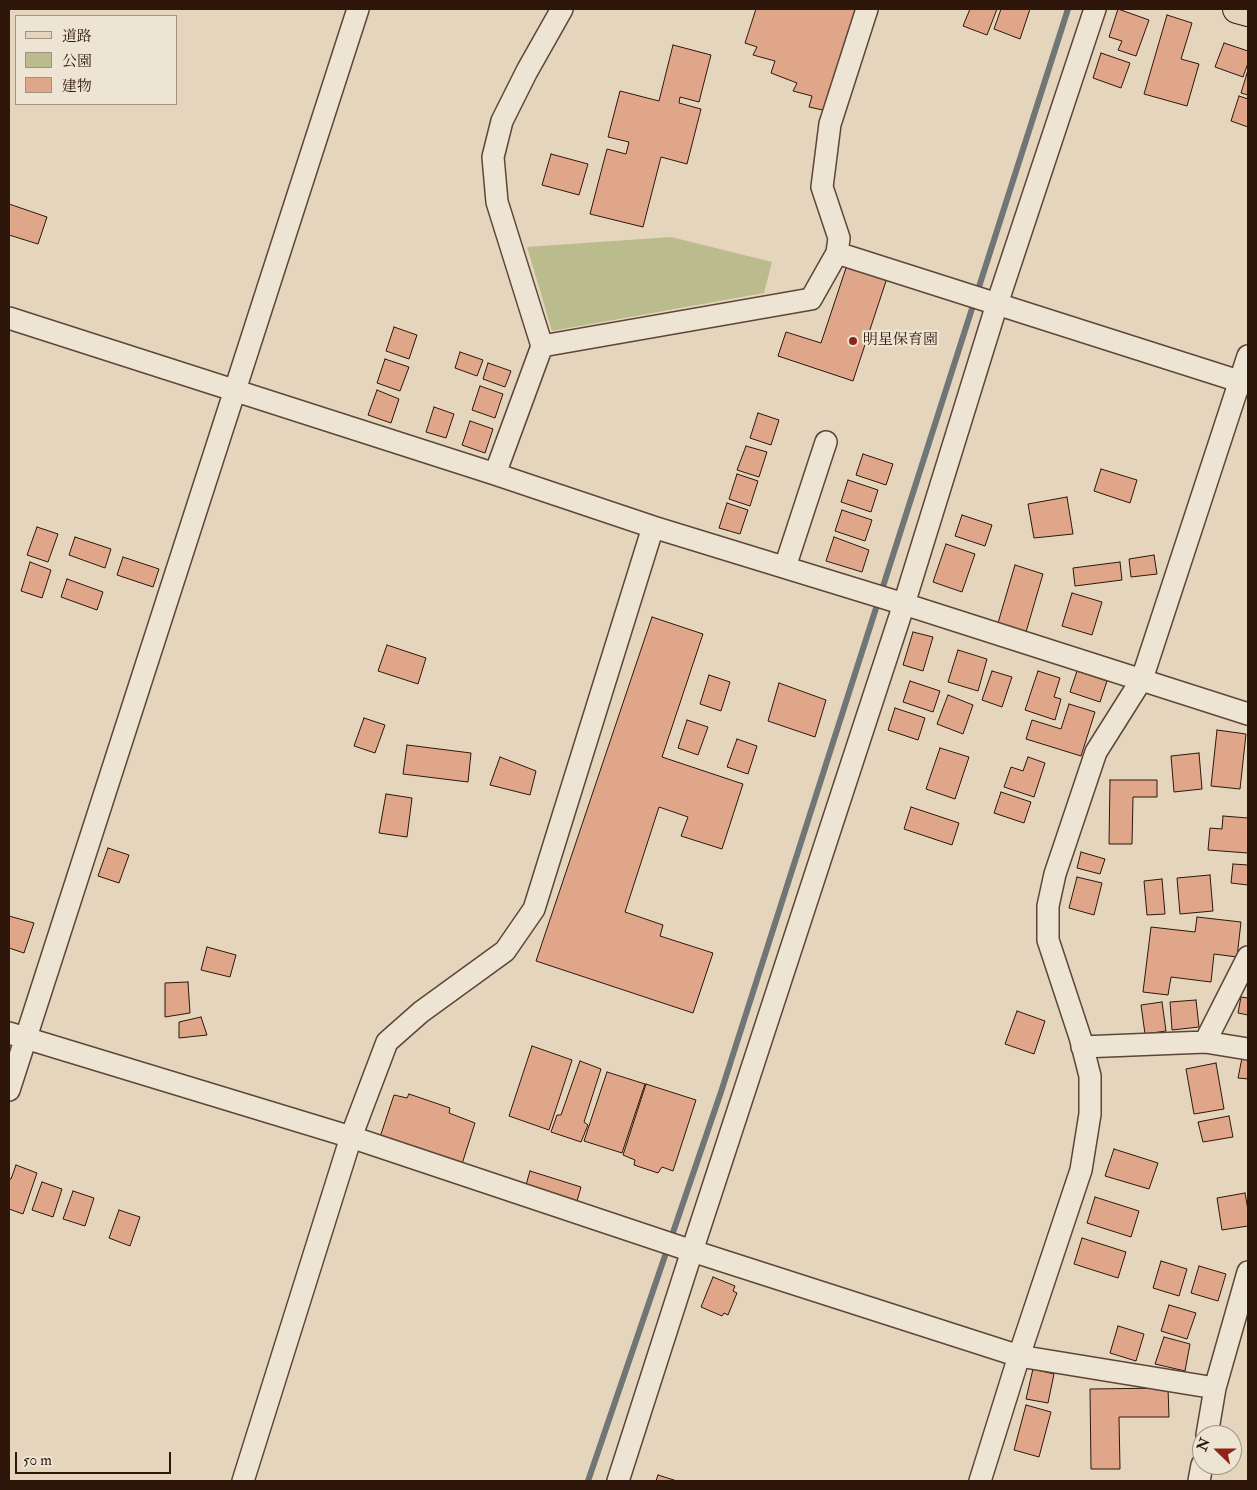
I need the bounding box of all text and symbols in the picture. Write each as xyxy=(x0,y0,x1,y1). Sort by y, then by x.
legend xyxy=(15,15,178,105)
text: 道路 xyxy=(62,27,92,46)
text: 公園 xyxy=(62,52,92,71)
text: 建物 xyxy=(62,77,92,96)
place label: 明星保育園 xyxy=(863,332,938,350)
marker: 明星保育園 xyxy=(847,335,859,347)
north arrow xyxy=(1192,1425,1242,1475)
text: N xyxy=(1193,1436,1214,1454)
scale bar xyxy=(18,1442,174,1474)
text: 50 m xyxy=(23,1451,52,1470)

